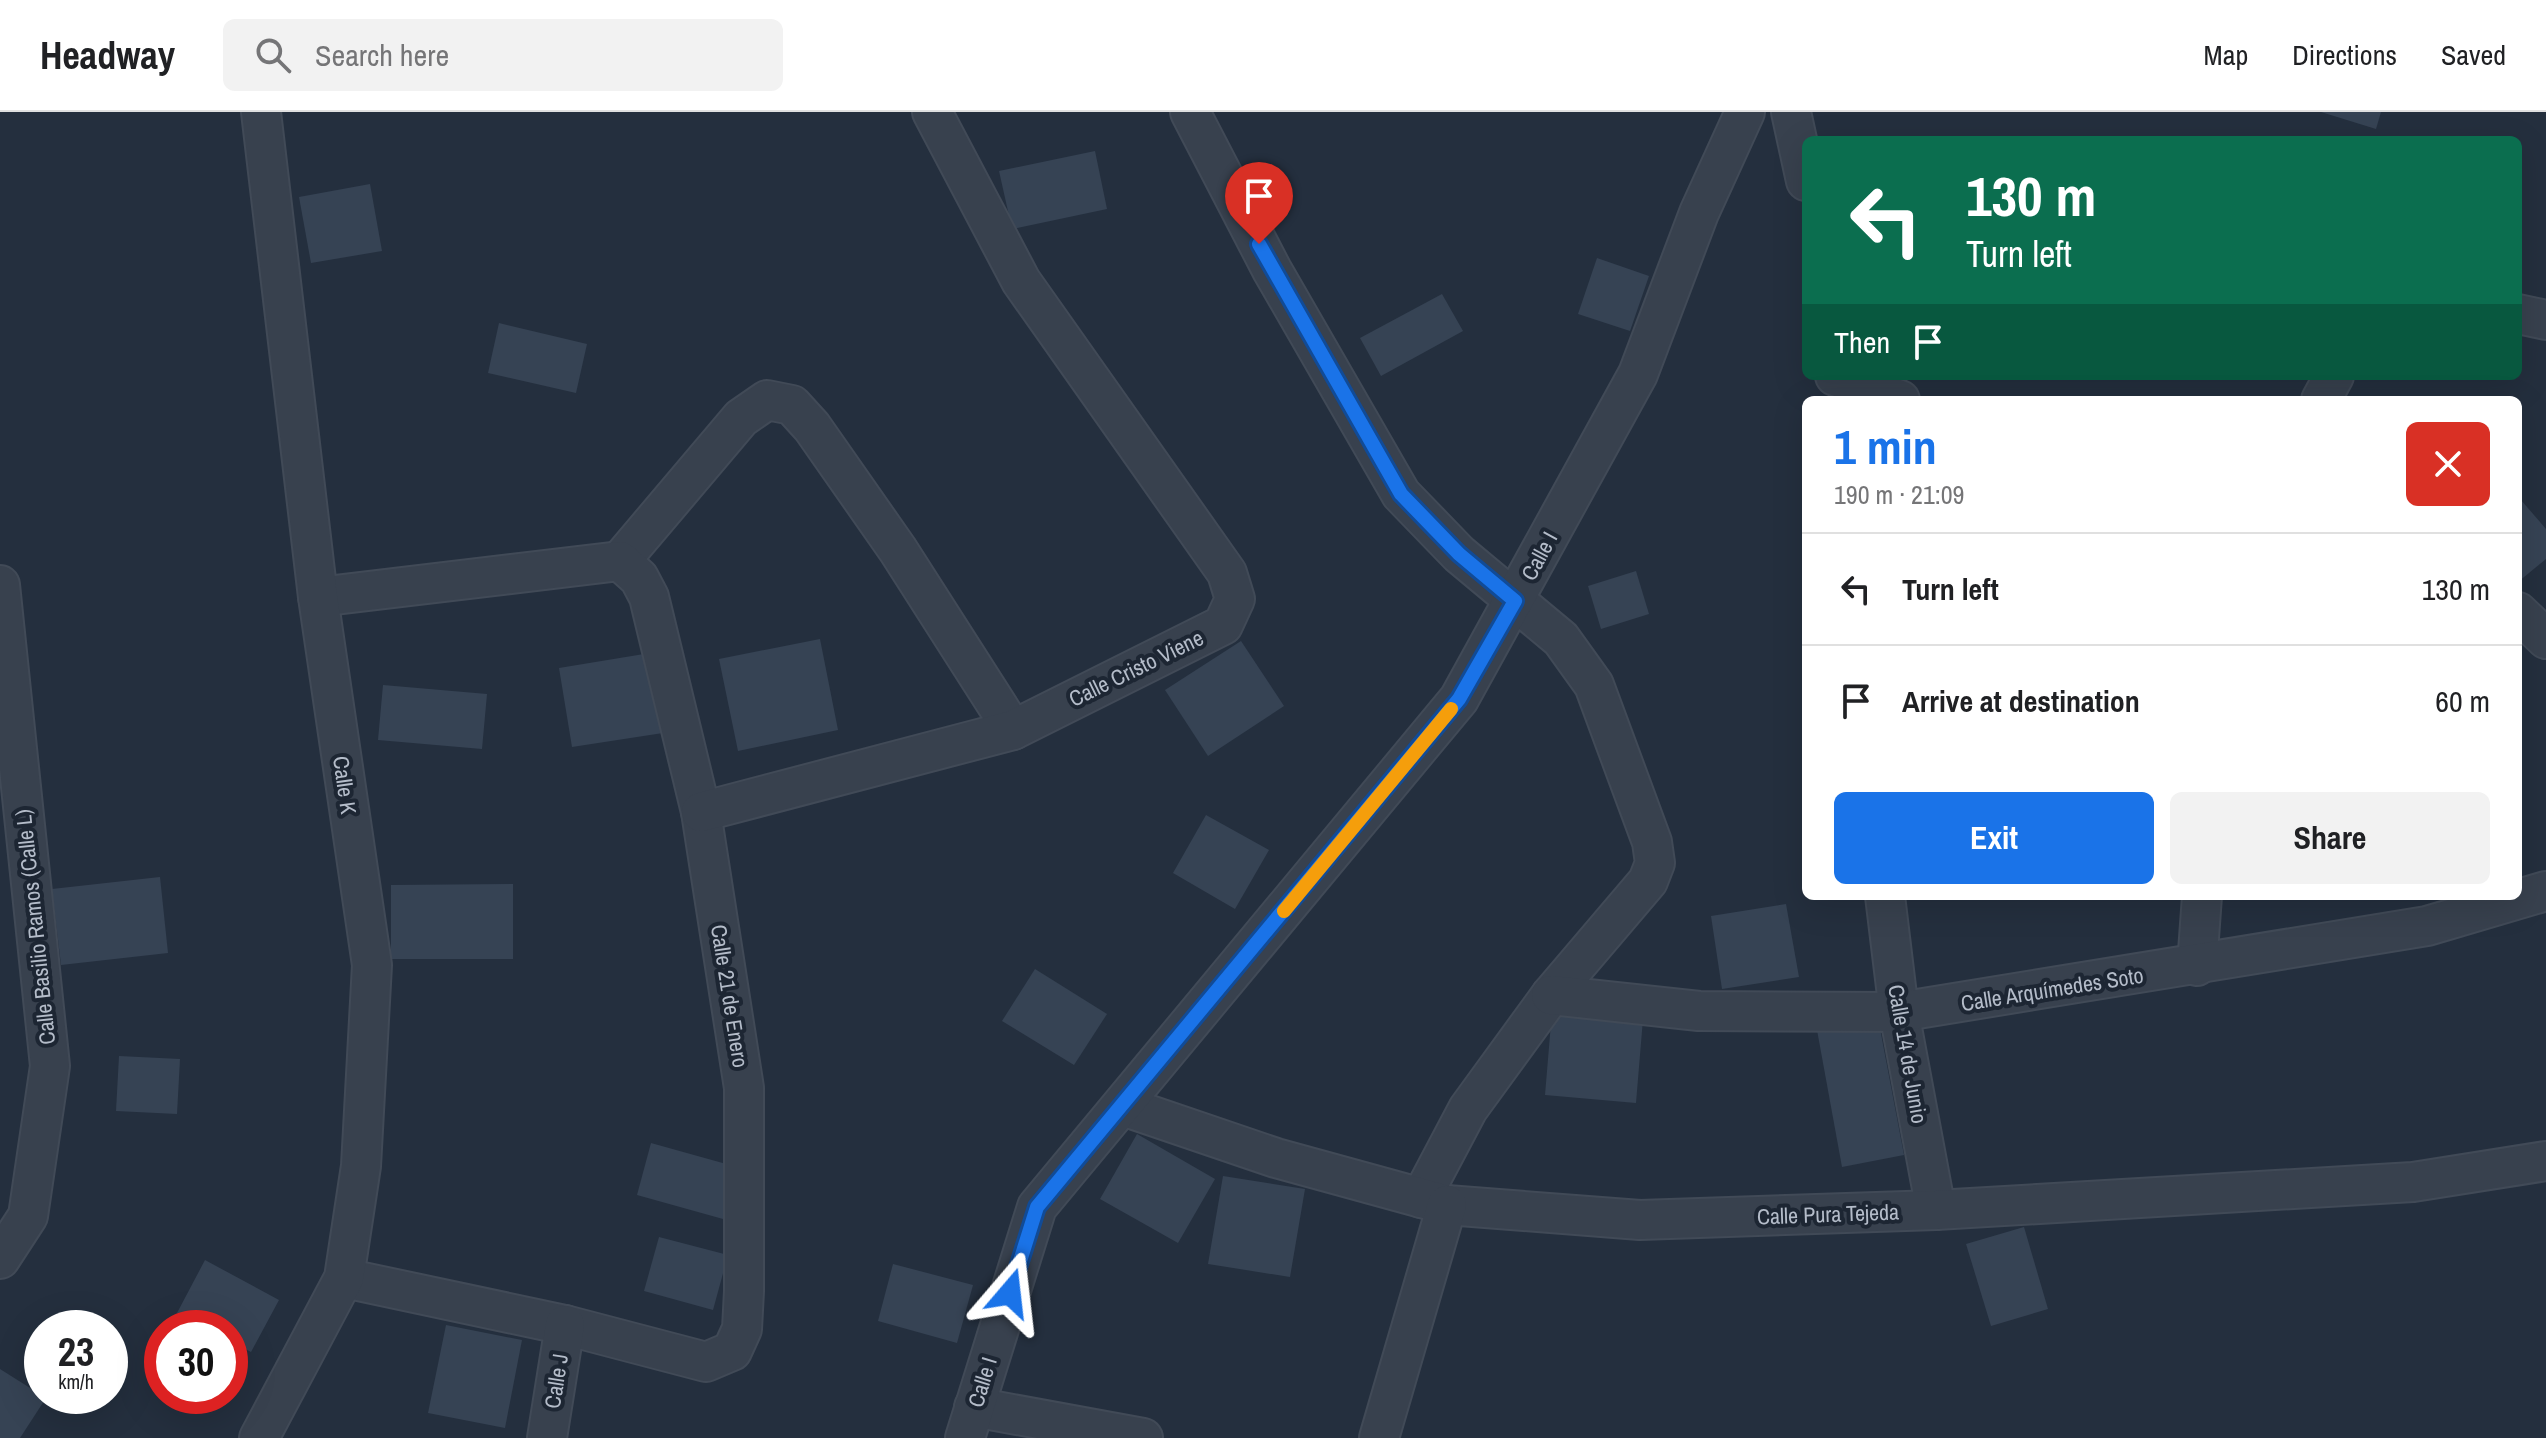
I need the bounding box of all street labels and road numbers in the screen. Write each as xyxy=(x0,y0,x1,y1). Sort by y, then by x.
street label: Calle I xyxy=(1514,526,1564,586)
street label: Calle Cristo Viene xyxy=(1064,622,1208,714)
street label: Calle K xyxy=(326,754,364,816)
street label: Calle Basilio Ramos (Calle L) xyxy=(8,808,62,1046)
street label: Calle 21 de Enero xyxy=(704,922,756,1070)
street label: Calle Arquímedes Soto xyxy=(1959,960,2145,1018)
street label: Calle 14 de Junio xyxy=(1881,982,1935,1126)
street label: Calle Pura Tejeda xyxy=(1756,1197,1900,1231)
street label: Calle J xyxy=(537,1351,575,1411)
street label: Calle I xyxy=(960,1353,1004,1411)

